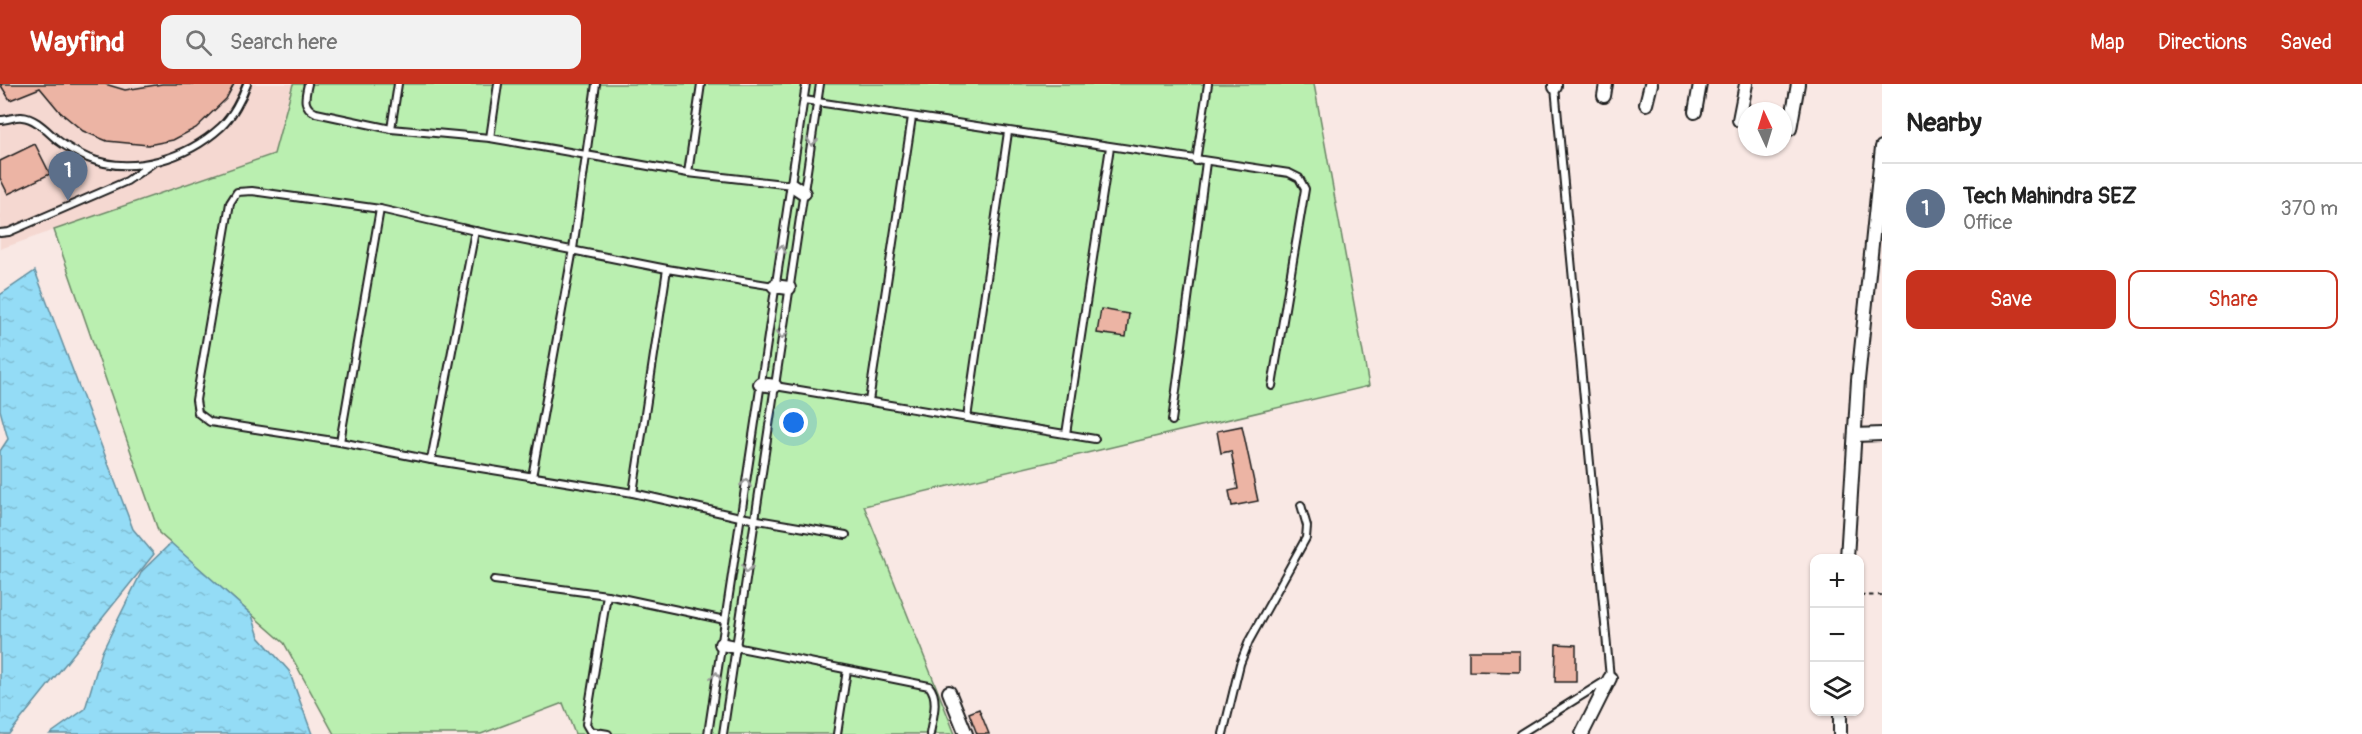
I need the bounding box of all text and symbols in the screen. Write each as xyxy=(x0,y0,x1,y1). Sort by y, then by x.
search box xyxy=(161,15,581,69)
text: Wayfind xyxy=(30,25,125,60)
icon: search xyxy=(182,26,215,59)
text: Search here xyxy=(230,28,337,56)
text: Map xyxy=(2090,29,2125,56)
text: Directions xyxy=(2158,29,2247,56)
text: Saved xyxy=(2280,29,2332,56)
north arrow xyxy=(1738,102,1792,156)
text: Nearby xyxy=(1906,107,1982,139)
one-way arrow xyxy=(806,137,818,146)
pin: 1 xyxy=(48,152,88,201)
text: Tech Mahindra SEZ xyxy=(1963,182,2137,210)
text: 1 xyxy=(1922,196,1929,221)
text: 370 m xyxy=(2281,196,2338,221)
text: Office xyxy=(1963,210,2012,235)
one-way arrow xyxy=(774,244,786,254)
button: Save xyxy=(1906,270,2116,329)
button: Share xyxy=(2128,270,2338,329)
one-way arrow xyxy=(777,330,789,339)
your location xyxy=(779,408,808,437)
one-way arrow xyxy=(739,479,751,488)
map controls xyxy=(1810,554,1864,716)
button: + xyxy=(1810,554,1864,608)
one-way arrow xyxy=(741,564,754,574)
button: − xyxy=(1810,608,1864,662)
button: layers xyxy=(1810,662,1864,716)
one-way arrow xyxy=(710,672,722,681)

